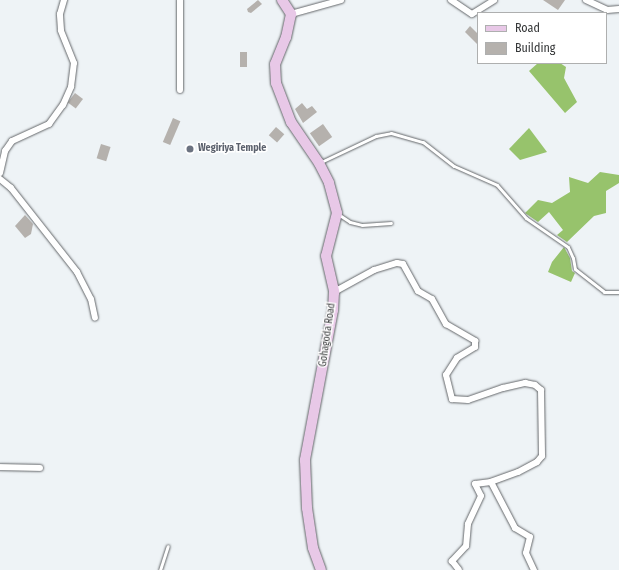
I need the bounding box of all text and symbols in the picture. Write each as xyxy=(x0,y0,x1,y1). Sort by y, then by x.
legend xyxy=(477,12,607,64)
text: Road xyxy=(515,21,540,35)
text: Building xyxy=(515,41,555,55)
place label: Wegiriya Temple xyxy=(198,143,266,155)
marker: Wegiriya Temple xyxy=(185,144,195,154)
street label: Gohagoda Road xyxy=(318,302,338,368)

